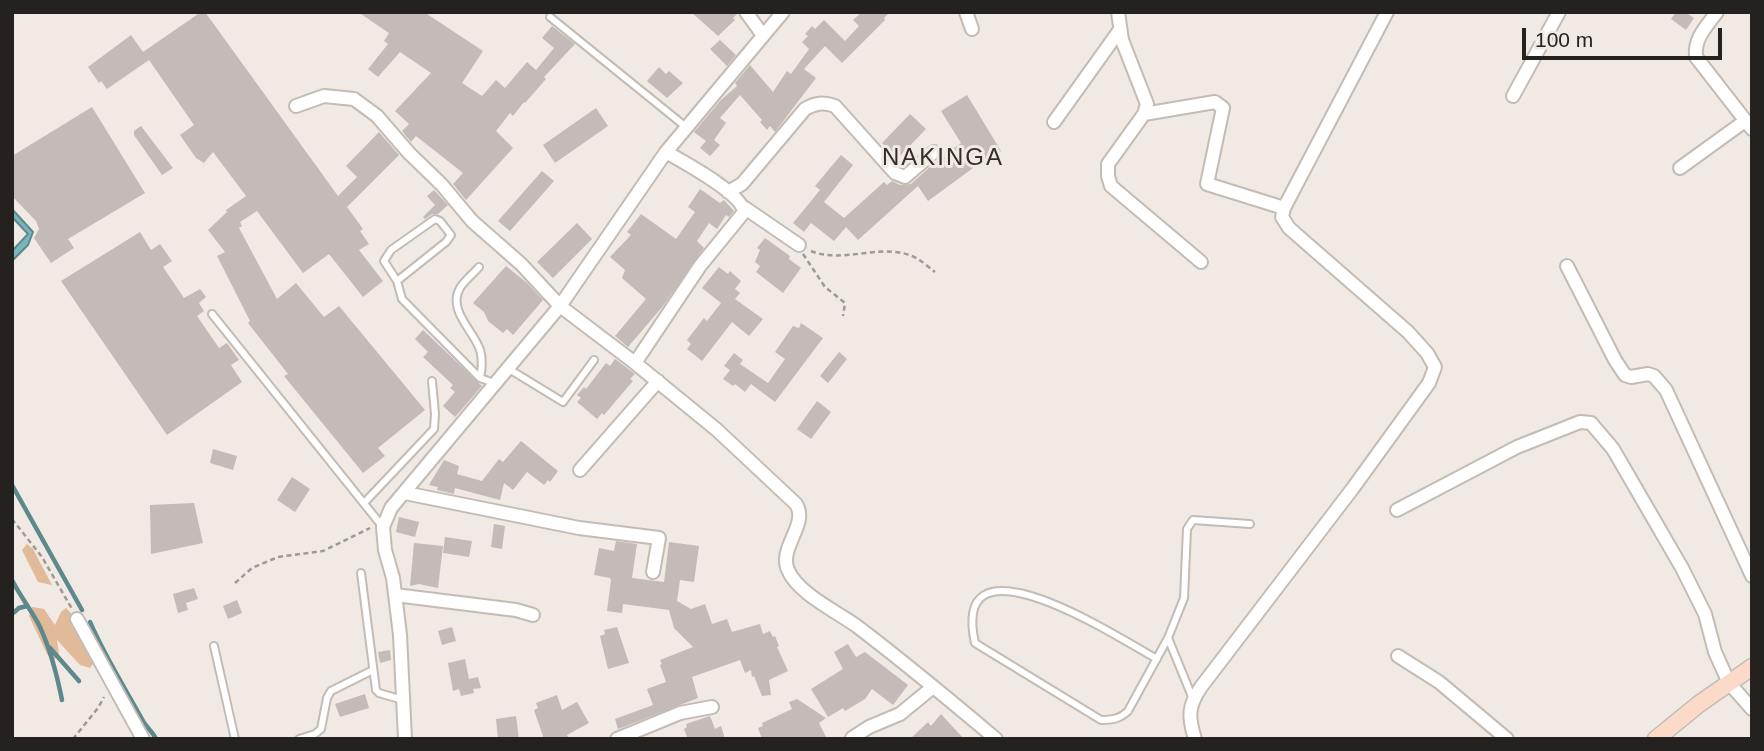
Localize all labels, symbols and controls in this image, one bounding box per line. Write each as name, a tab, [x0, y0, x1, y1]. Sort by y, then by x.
scale bar	[1526, 14, 1726, 58]
text: 100 m	[1535, 28, 1593, 51]
district label: NAKINGA	[883, 144, 1003, 172]

